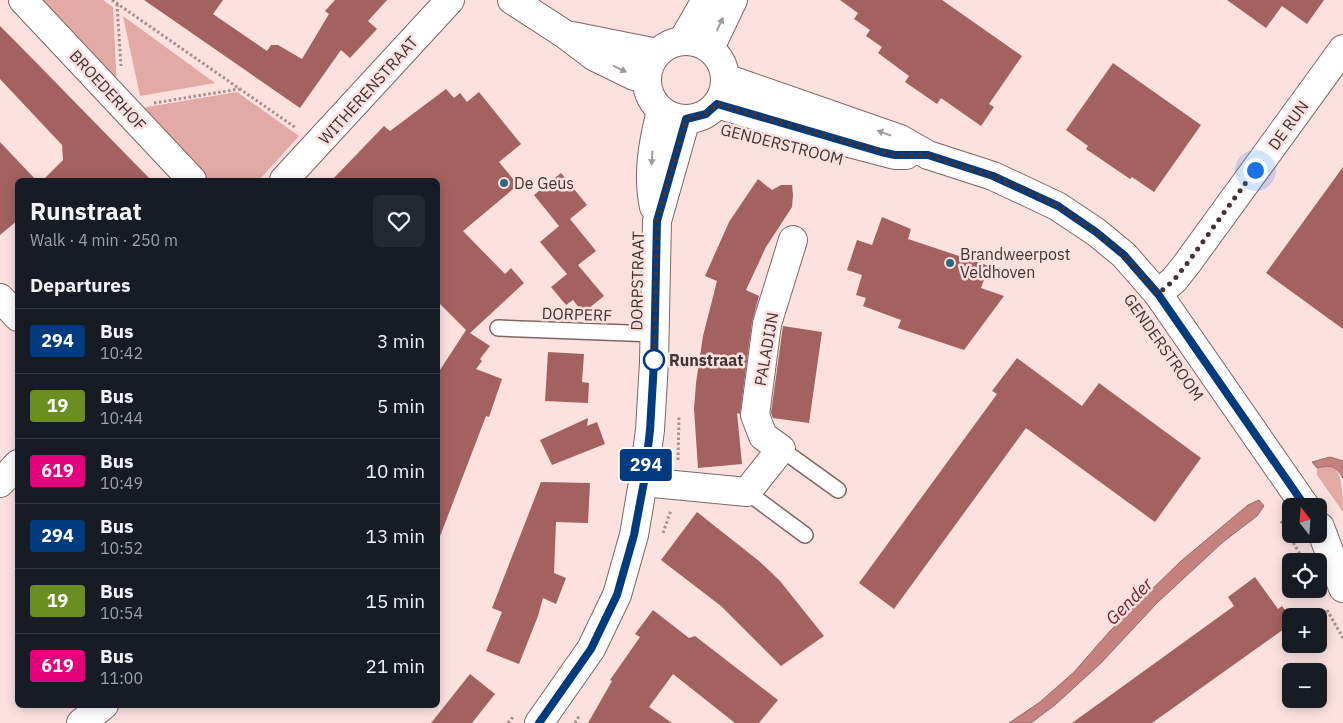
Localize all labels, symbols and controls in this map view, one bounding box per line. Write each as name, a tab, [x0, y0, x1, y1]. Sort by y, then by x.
one-way arrow	[716, 17, 724, 31]
street label: WITHERENSTRAAT	[314, 32, 422, 148]
street label: BROEDERHOF	[66, 45, 150, 135]
one-way arrow	[612, 65, 627, 74]
street label: DE RUN	[1263, 96, 1313, 154]
street label: GENDERSTROOM	[718, 119, 846, 169]
one-way arrow	[876, 129, 891, 137]
one-way arrow	[647, 150, 655, 166]
your location	[1243, 158, 1268, 183]
place label: De Geus	[514, 173, 574, 193]
marker: De Geus	[498, 177, 510, 189]
text: Runstraat	[30, 195, 142, 227]
button: heart	[373, 195, 425, 247]
text: Walk · 4 min · 250 m	[30, 230, 178, 250]
street label: DORPSTRAAT	[626, 231, 648, 331]
place label: Brandweerpost Veldhoven	[960, 244, 1070, 282]
marker: Brandweerpost Veldhoven	[944, 257, 956, 269]
text: Departures	[30, 273, 130, 297]
street label: GENDERSTROOM	[1120, 290, 1208, 404]
street label: DORPERF	[541, 303, 613, 325]
street label: PALADIJN	[750, 311, 782, 387]
text: Bus	[100, 319, 134, 343]
text: 294	[41, 329, 74, 352]
text: 3 min	[377, 329, 425, 353]
text: 10:42	[100, 343, 143, 363]
marker: Runstraat	[643, 349, 665, 371]
place label: Runstraat	[669, 350, 743, 370]
text: Bus	[100, 384, 134, 408]
text: 19	[47, 394, 68, 417]
text: 5 min	[377, 394, 425, 418]
text: 10:44	[100, 408, 143, 428]
text: Bus	[100, 449, 134, 473]
line badge: 294	[617, 449, 675, 481]
text: 294	[630, 453, 662, 476]
text: 619	[41, 459, 74, 482]
text: 10 min	[366, 459, 425, 483]
text: 10:49	[100, 473, 143, 493]
north arrow	[1282, 498, 1328, 542]
map controls	[1282, 498, 1327, 708]
text: Bus	[100, 514, 134, 538]
text: 294	[41, 524, 74, 547]
text: 13 min	[366, 524, 425, 548]
text: 10:52	[100, 538, 143, 558]
button: locate	[1282, 553, 1327, 598]
water label: Gender	[1101, 572, 1158, 629]
text: Bus	[100, 579, 134, 603]
text: 19	[47, 589, 68, 612]
text: 15 min	[366, 589, 425, 613]
text: 10:54	[100, 603, 143, 623]
button: +	[1282, 608, 1327, 653]
text: Bus	[100, 644, 134, 668]
text: 619	[41, 654, 74, 677]
text: 21 min	[366, 654, 425, 678]
button: −	[1282, 663, 1327, 708]
text: 11:00	[100, 668, 143, 688]

